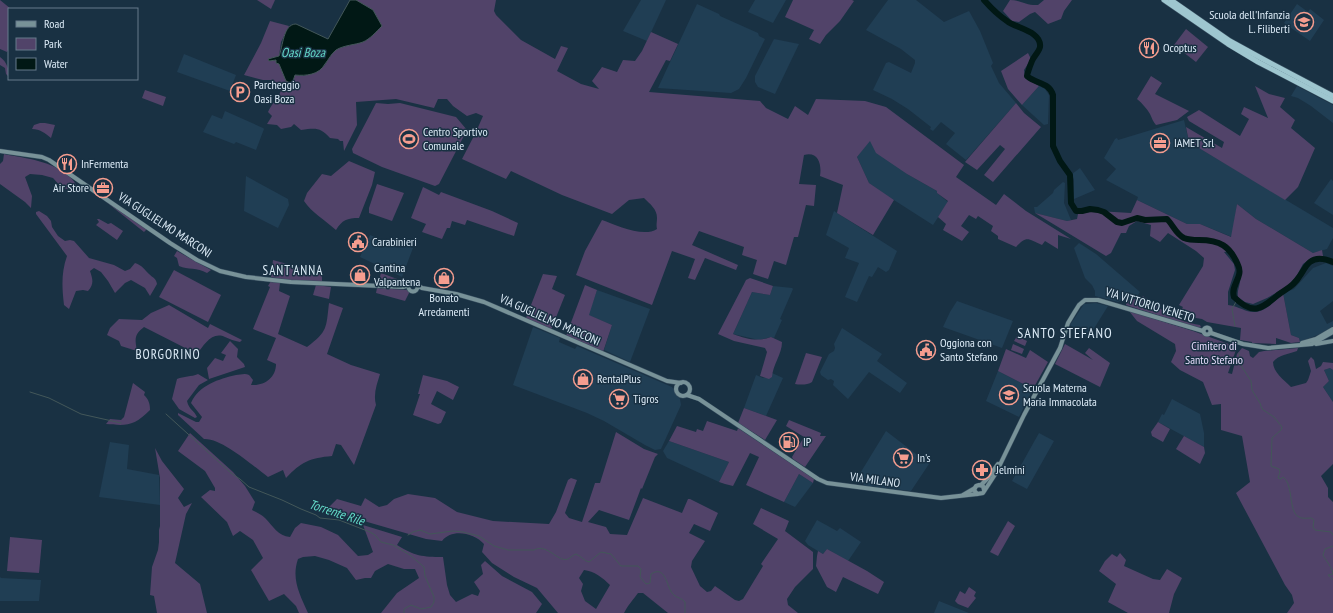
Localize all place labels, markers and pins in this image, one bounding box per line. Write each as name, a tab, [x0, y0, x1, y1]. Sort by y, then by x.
place label: Scuola dell'Infanzia L. Filiberti	[1209, 7, 1290, 36]
school or university icon: Scuola dell'Infanzia L. Filiberti	[1293, 11, 1315, 33]
restaurant icon: Ocoptus	[1138, 37, 1160, 59]
place label: Ocoptus	[1163, 40, 1197, 55]
place label: Parcheggio Oasi Boza	[254, 77, 300, 106]
parking icon: Parcheggio Oasi Boza	[229, 81, 251, 103]
place label: Centro Sportivo Comunale	[423, 124, 488, 153]
sports icon: Centro Sportivo Comunale	[398, 128, 420, 150]
office icon: IAMET Srl	[1149, 132, 1171, 154]
place label: IAMET Srl	[1174, 135, 1214, 150]
restaurant icon: InFermenta	[56, 153, 78, 175]
place label: InFermenta	[81, 156, 129, 171]
office icon: Air Store	[92, 177, 114, 199]
place label: Air Store	[53, 180, 89, 195]
public building icon: Carabinieri	[347, 231, 369, 253]
place label: Carabinieri	[372, 234, 417, 249]
place label: Cantina Valpantena	[373, 260, 420, 289]
shop icon: Cantina Valpantena	[349, 264, 371, 286]
shop icon: Bonato Arredamenti	[433, 267, 455, 289]
place label: Bonato Arredamenti	[418, 290, 470, 319]
place label: Oggiona con Santo Stefano	[940, 335, 998, 364]
public building icon: Oggiona con Santo Stefano	[915, 339, 937, 361]
shop icon: RentalPlus	[572, 368, 594, 390]
place label: RentalPlus	[597, 371, 641, 386]
place label: Scuola Materna Maria Immacolata	[1023, 380, 1097, 409]
school or university icon: Scuola Materna Maria Immacolata	[998, 384, 1020, 406]
supermarket icon: Tigros	[608, 388, 630, 410]
place label: Tigros	[633, 391, 659, 406]
fuel station icon: IP	[778, 431, 800, 453]
place label: IP	[803, 434, 812, 449]
supermarket icon: In's	[892, 447, 914, 469]
place label: In's	[917, 450, 931, 465]
pharmacy icon: Jelmini	[971, 459, 993, 481]
place label: Jelmini	[995, 462, 1025, 477]

